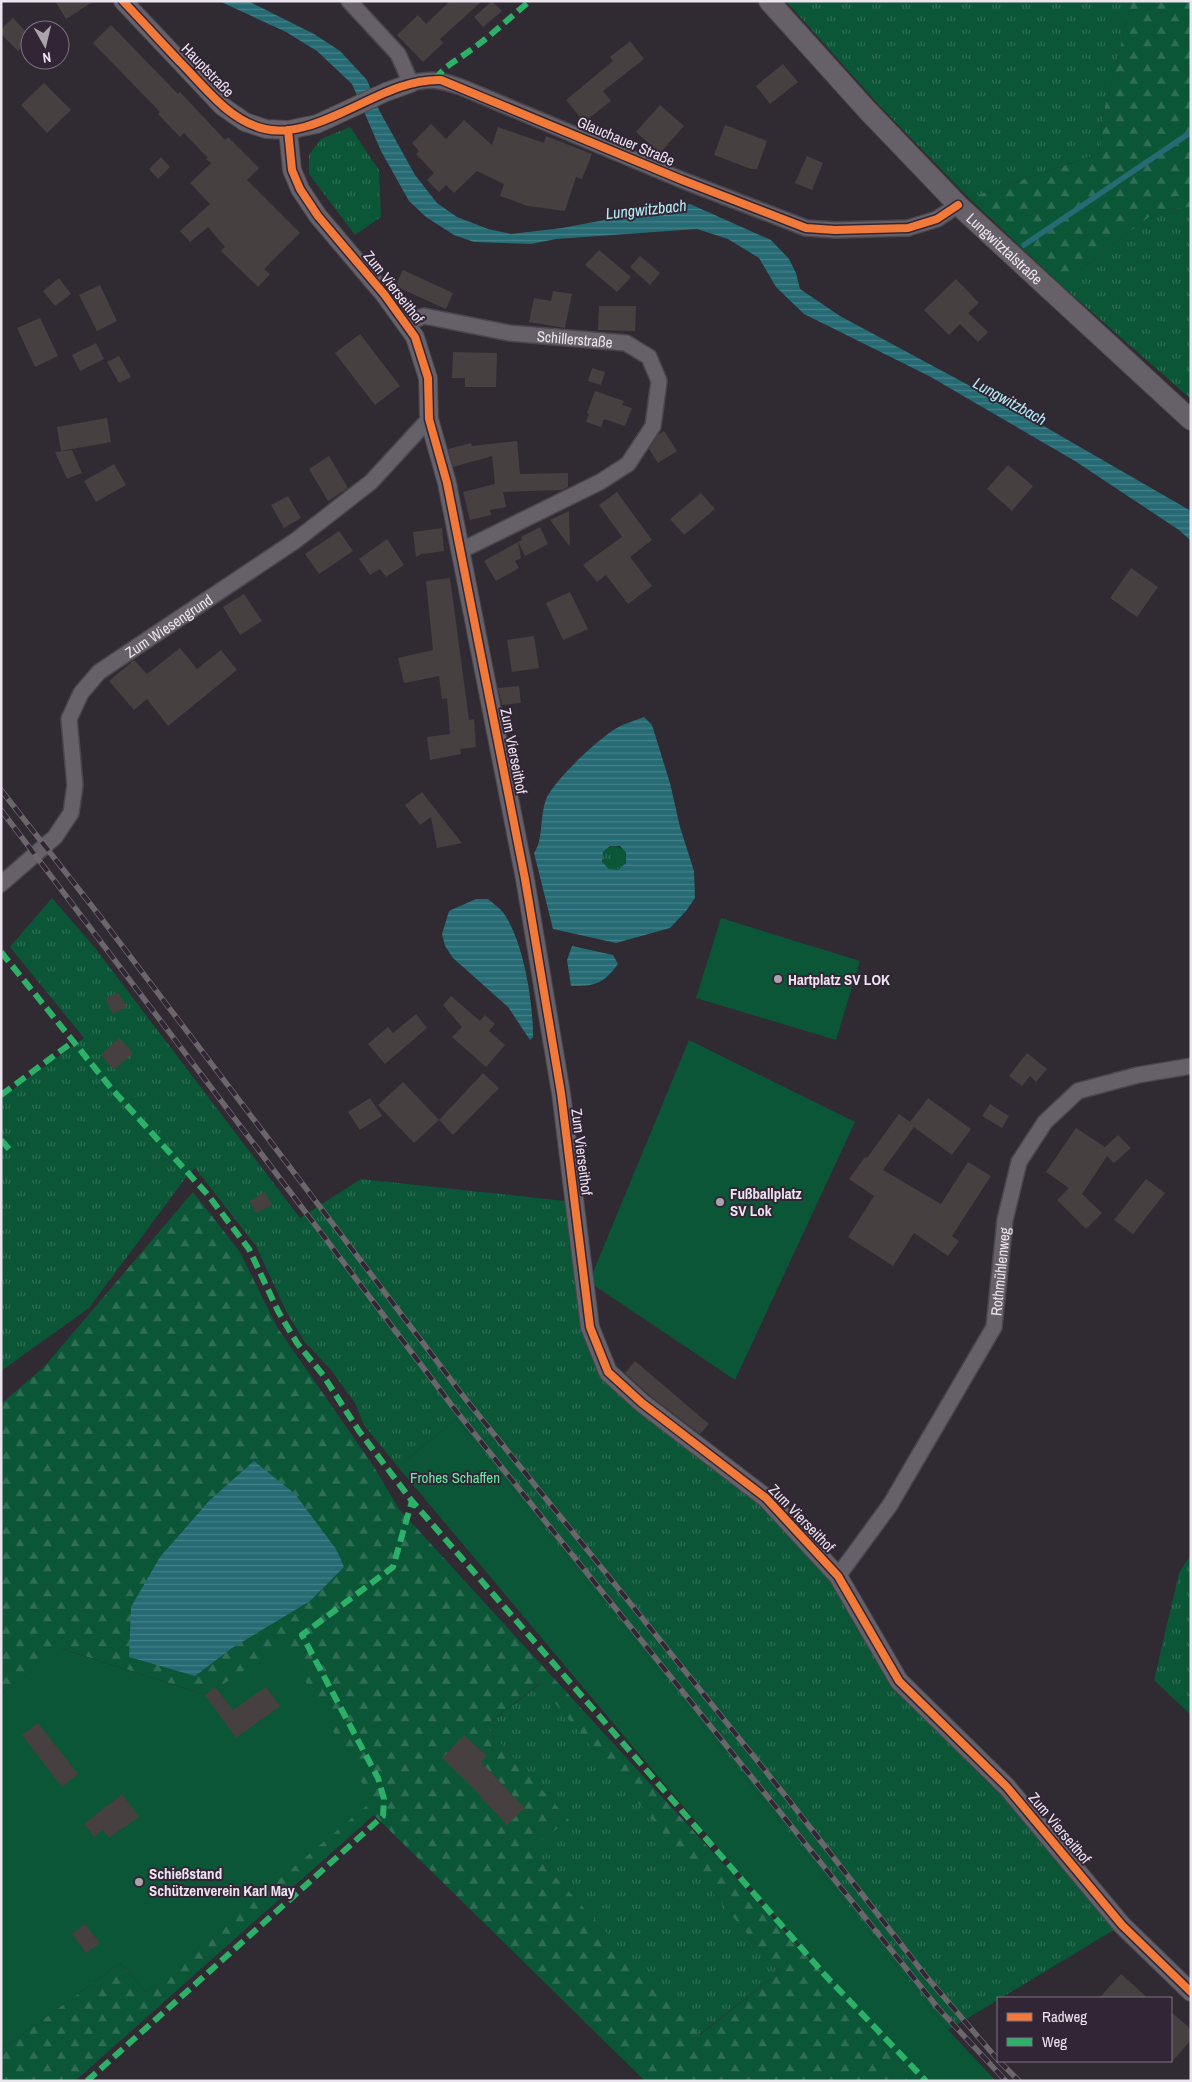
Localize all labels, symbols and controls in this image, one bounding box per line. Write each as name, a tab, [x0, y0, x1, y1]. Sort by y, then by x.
north arrow	[20, 20, 70, 70]
street label: Hauptstraße	[177, 38, 239, 102]
text: N	[41, 48, 52, 67]
street label: Glauchauer Straße	[574, 111, 678, 171]
water label: Lungwitzbach	[605, 194, 687, 224]
street label: Lungwitztalstraße	[962, 208, 1048, 289]
street label: Zum Vierseithof	[359, 246, 430, 328]
street label: Schillerstraße	[536, 325, 614, 352]
water label: Lungwitzbach	[969, 372, 1051, 430]
street label: Zum Wiesengrund	[121, 589, 217, 662]
street label: Zum Vierseithof	[495, 706, 533, 796]
place label: Hartplatz SV LOK	[788, 969, 890, 990]
marker: Hartplatz SV LOK	[772, 973, 784, 985]
street label: Zum Vierseithof	[566, 1107, 598, 1197]
place label: Fußballplatz SV Lok	[730, 1183, 802, 1221]
marker: Fußballplatz SV Lok	[714, 1196, 726, 1208]
street label: Rothmühlenweg	[985, 1226, 1015, 1317]
park label: Frohes Schaffen	[410, 1467, 500, 1488]
street label: Zum Vierseithof	[764, 1479, 840, 1557]
street label: Zum Vierseithof	[1024, 1788, 1096, 1869]
place label: Schießstand Schützenverein Karl May	[149, 1863, 295, 1901]
marker: Schießstand Schützenverein Karl May	[133, 1876, 145, 1888]
legend	[997, 1997, 1172, 2062]
text: Radweg	[1042, 2006, 1087, 2027]
text: Weg	[1042, 2031, 1067, 2052]

